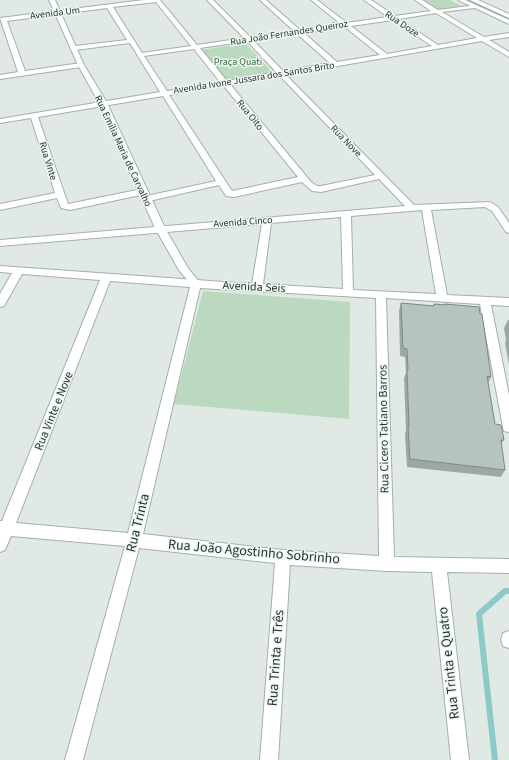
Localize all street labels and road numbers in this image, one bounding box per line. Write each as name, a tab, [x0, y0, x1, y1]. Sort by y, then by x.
street label: Avenida Um	[29, 3, 81, 23]
street label: Rua Doze	[382, 7, 422, 41]
street label: Rua João Fernandes Queiroz	[229, 17, 349, 49]
street label: Avenida Ivone Jussara dos Santos Brito	[173, 58, 335, 98]
street label: Rua Emília Maria de Carvalho	[91, 93, 155, 209]
street label: Rua Oito	[233, 97, 267, 133]
street label: Rua Nove	[327, 122, 365, 160]
street label: Rua Vinte	[36, 140, 60, 182]
street label: Avenida Cinco	[213, 213, 273, 231]
street label: Avenida Seis	[222, 277, 286, 297]
street label: Rua Cicero Tatiano Barros	[374, 365, 394, 493]
street label: Rua Vinte e Nove	[30, 369, 78, 453]
street label: Rua Trinta	[121, 492, 155, 554]
street label: Rua João Agostinho Sobrinho	[167, 535, 341, 569]
street label: Rua Trinta e Quatro	[433, 606, 465, 720]
street label: Rua Trinta e Três	[263, 609, 289, 707]

